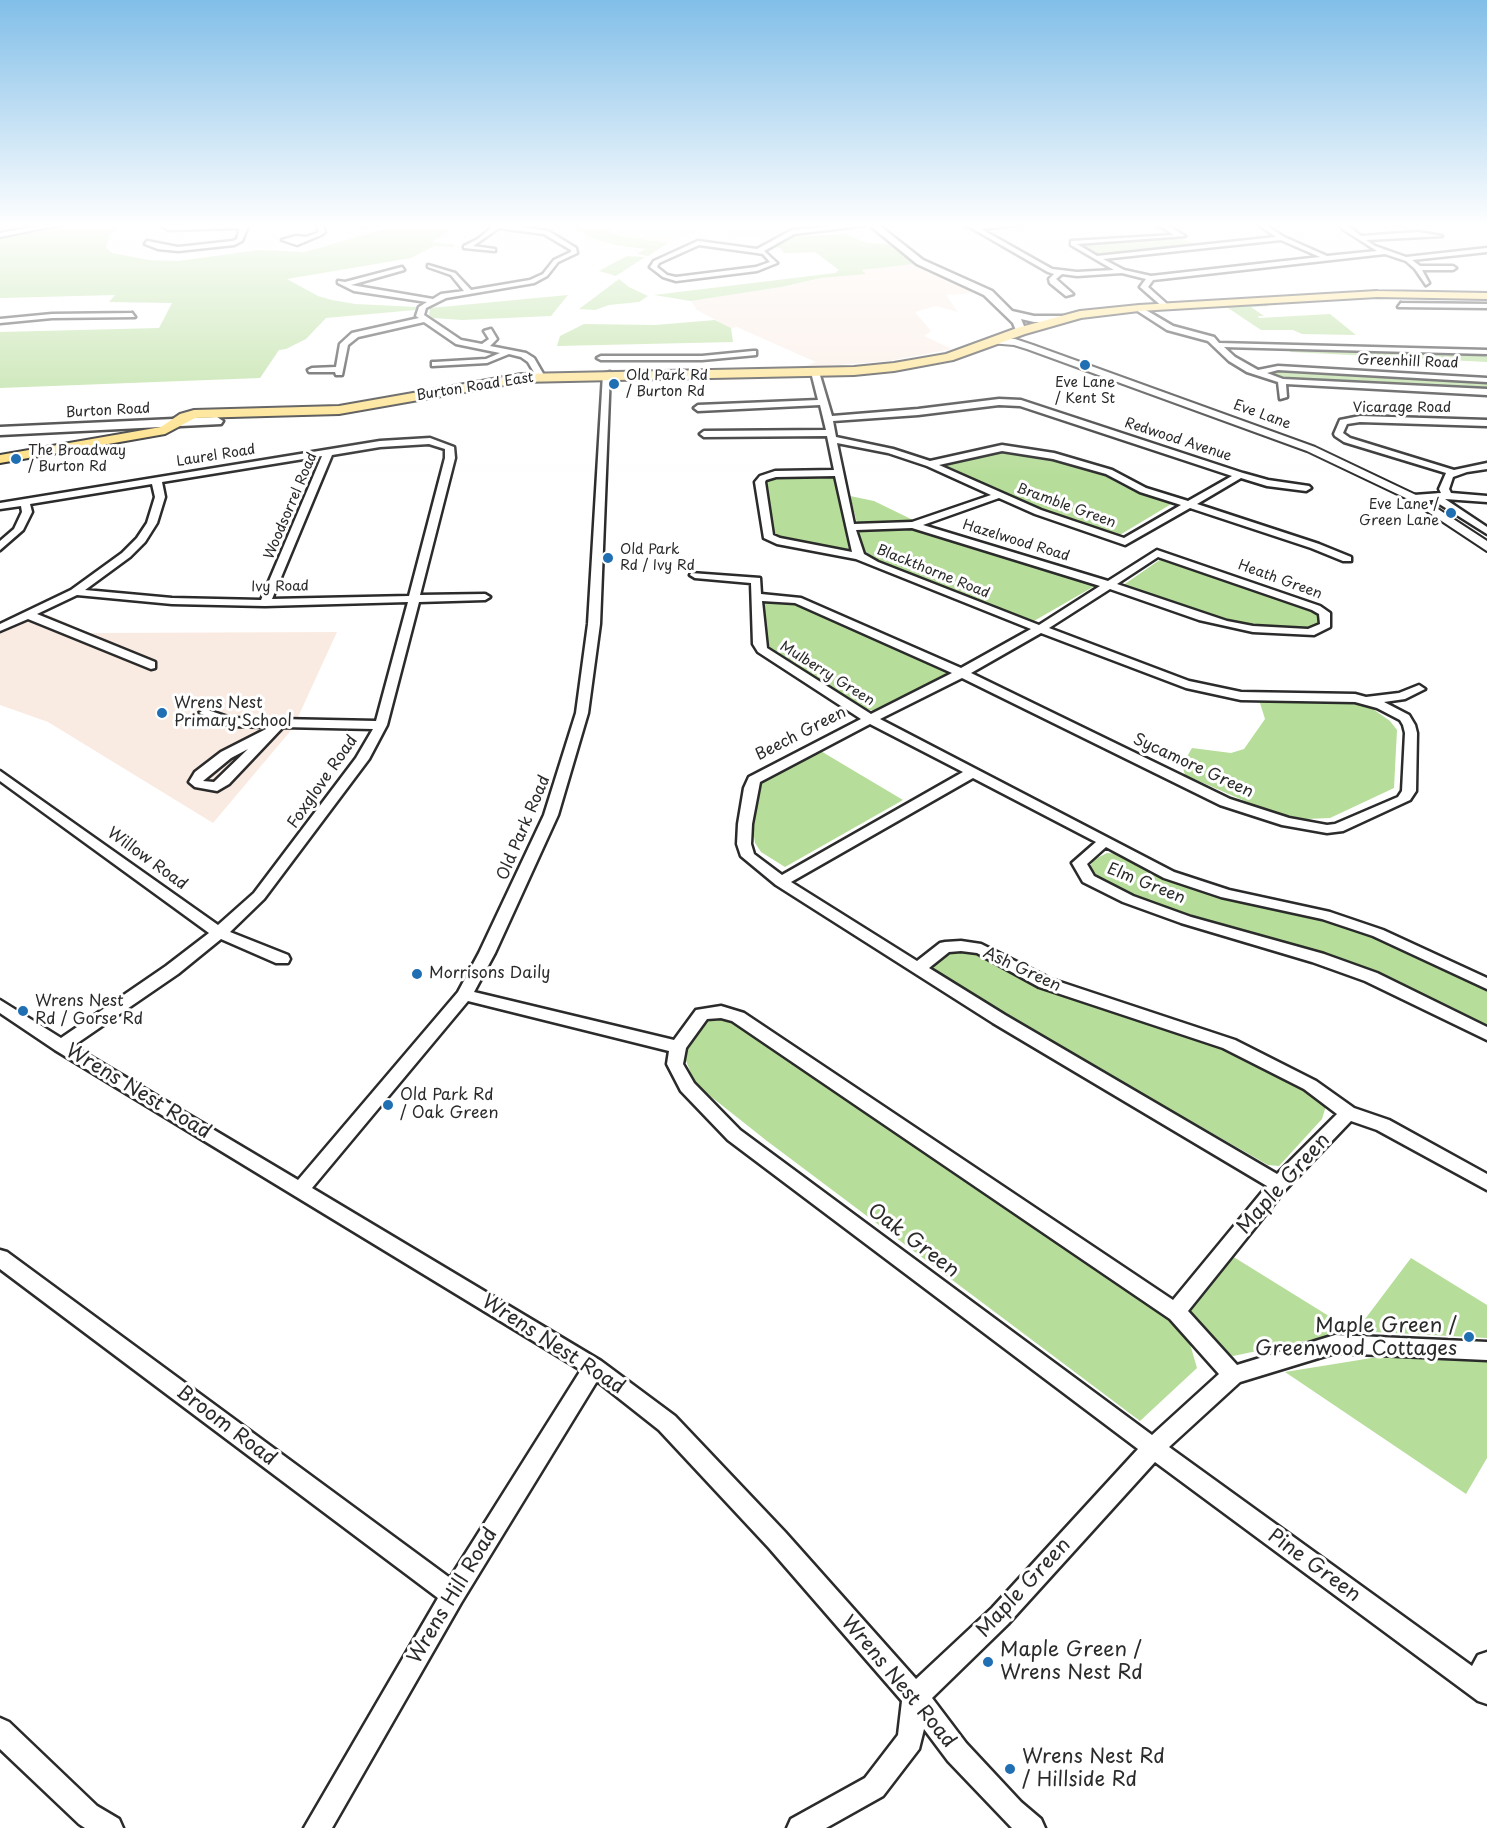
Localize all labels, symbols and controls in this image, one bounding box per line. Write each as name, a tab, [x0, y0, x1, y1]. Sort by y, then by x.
street label: Greenhill Road	[1357, 352, 1459, 372]
marker: Eve Lane / Kent St	[1078, 358, 1092, 372]
place label: Old Park Rd / Burton Rd	[626, 368, 708, 400]
street label: Burton Road East	[415, 369, 535, 405]
place label: Eve Lane / Kent St	[1055, 375, 1115, 408]
marker: Old Park Rd / Burton Rd	[607, 377, 621, 391]
street label: Eve Lane	[1231, 397, 1293, 433]
street label: Burton Road	[65, 400, 151, 422]
street label: Vicarage Road	[1353, 400, 1451, 416]
street label: Redwood Avenue	[1122, 415, 1234, 465]
street label: Laurel Road	[175, 441, 257, 471]
place label: The Broadway / Burton Rd	[28, 443, 126, 476]
street label: Woodsorrel Road	[261, 450, 321, 562]
marker: The Broadway / Burton Rd	[9, 452, 23, 466]
street label: Bramble Green	[1014, 480, 1118, 532]
place label: Eve Lane / Green Lane	[1359, 497, 1439, 530]
marker: Eve Lane / Green Lane	[1444, 506, 1458, 520]
street label: Hazelwood Road	[961, 517, 1071, 565]
place label: Old Park Rd / Ivy Rd	[620, 542, 695, 574]
street label: Blackthorne Road	[874, 542, 992, 602]
marker: Old Park Rd / Ivy Rd	[601, 551, 615, 565]
street label: Heath Green	[1236, 557, 1324, 603]
street label: Ivy Road	[251, 578, 309, 596]
street label: Mulberry Green	[777, 638, 877, 710]
place label: Wrens Nest Primary School	[174, 694, 292, 732]
street label: Beech Green	[752, 703, 850, 765]
marker: Wrens Nest Primary School	[155, 706, 169, 720]
street label: Sycamore Green	[1130, 730, 1256, 802]
street label: Foxglove Road	[284, 732, 362, 832]
street label: Old Park Road	[493, 773, 555, 883]
street label: Willow Road	[103, 823, 191, 895]
street label: Elm Green	[1104, 860, 1188, 908]
street label: Ash Green	[980, 944, 1064, 996]
place label: Morrisons Daily	[429, 964, 550, 984]
marker: Morrisons Daily	[410, 967, 424, 981]
place label: Wrens Nest Rd / Gorse Rd	[35, 992, 143, 1030]
marker: Wrens Nest Rd / Gorse Rd	[16, 1004, 30, 1018]
street label: Wrens Nest Road	[61, 1039, 215, 1145]
place label: Old Park Rd / Oak Green	[400, 1086, 498, 1124]
marker: Old Park Rd / Oak Green	[381, 1098, 395, 1112]
street label: Maple Green	[1233, 1129, 1335, 1239]
street label: Oak Green	[863, 1199, 963, 1283]
street label: Wrens Nest Road	[477, 1290, 629, 1400]
place label: Maple Green / Greenwood Cottages	[1255, 1314, 1457, 1361]
marker: Maple Green / Greenwood Cottages	[1462, 1330, 1476, 1344]
street label: Broom Road	[171, 1381, 281, 1471]
street label: Wrens Hill Road	[403, 1524, 503, 1668]
street label: Pine Green	[1263, 1524, 1365, 1608]
street label: Maple Green	[972, 1533, 1076, 1643]
street label: Wrens Nest Road	[836, 1611, 960, 1753]
place label: Maple Green / Wrens Nest Rd	[1000, 1638, 1143, 1685]
marker: Maple Green / Wrens Nest Rd	[981, 1655, 995, 1669]
place label: Wrens Nest Rd / Hillside Rd	[1022, 1745, 1165, 1792]
marker: Wrens Nest Rd / Hillside Rd	[1003, 1762, 1017, 1776]

